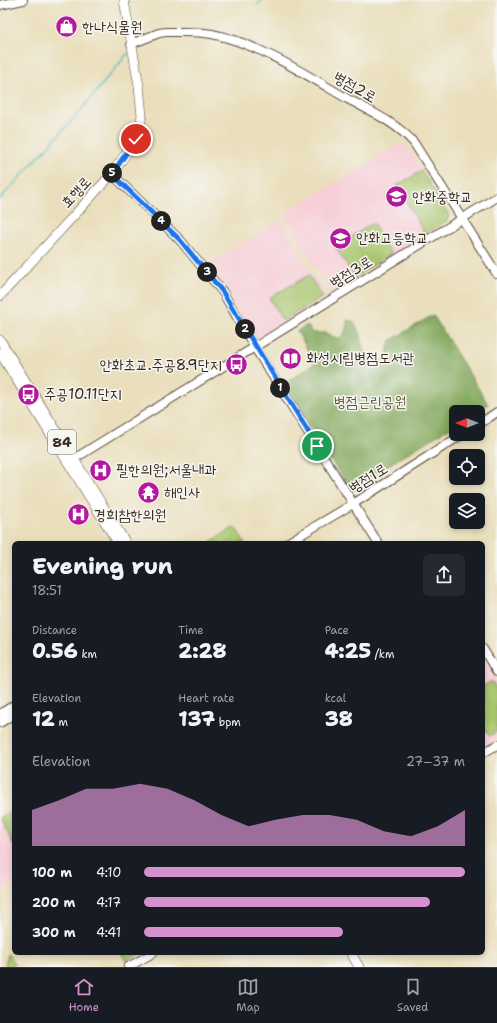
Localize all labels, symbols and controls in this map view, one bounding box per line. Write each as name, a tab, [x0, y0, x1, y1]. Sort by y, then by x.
shop icon: 한나식물원	[53, 14, 79, 40]
place label: 한나식물원	[82, 17, 142, 37]
street label: 병점2로	[330, 67, 380, 107]
pin	[119, 122, 153, 156]
icon: check	[125, 128, 147, 150]
pin: 5	[102, 163, 122, 183]
text: 5	[109, 165, 115, 180]
street label: 효행로	[56, 172, 96, 212]
school or university icon: 안화중학교	[384, 184, 410, 210]
place label: 안화중학교	[412, 187, 472, 207]
pin: 4	[151, 211, 171, 231]
text: 4	[157, 213, 165, 228]
school or university icon: 안화고등학교	[327, 225, 353, 251]
place label: 안화고등학교	[356, 228, 428, 248]
street label: 병점3로	[326, 251, 376, 293]
pin: 3	[197, 262, 217, 282]
text: 3	[203, 264, 211, 279]
pin: 2	[235, 319, 255, 339]
text: 2	[241, 321, 249, 336]
library icon: 화성시립병점도서관	[277, 345, 303, 371]
place label: 화성시립병점도서관	[306, 348, 415, 368]
bus stop icon: 안화초교.주공8.9단지	[224, 352, 250, 378]
place label: 안화초교.주공8.9단지	[99, 355, 222, 375]
pin: 1	[270, 378, 290, 398]
text: 1	[277, 380, 283, 395]
bus stop icon: 주공10.11단지	[15, 381, 41, 407]
place label: 주공10.11단지	[44, 384, 122, 404]
park label: 병점근린공원	[334, 392, 406, 412]
north arrow	[449, 405, 485, 441]
map controls	[449, 405, 485, 529]
pin	[300, 429, 334, 463]
road number: 84	[48, 430, 76, 454]
icon: arrive	[306, 435, 328, 457]
button: locate	[449, 449, 485, 485]
hospital icon: 필한의원;서울내과	[88, 457, 114, 483]
street label: 병점1로	[345, 458, 391, 498]
place label: 필한의원;서울내과	[116, 460, 217, 480]
temple icon: 해인사	[135, 479, 161, 505]
place label: 해인사	[164, 482, 200, 502]
button: layers	[449, 493, 485, 529]
hospital icon: 경희참한의원	[65, 502, 91, 528]
place label: 경희참한의원	[94, 505, 166, 525]
text: Evening run	[32, 552, 173, 581]
button: share	[423, 554, 465, 596]
text: 18:51	[32, 582, 62, 599]
text: Distance	[32, 623, 77, 638]
text: Time	[178, 623, 204, 638]
text: Pace	[325, 623, 349, 638]
text: 0.56	[32, 638, 78, 664]
text: 2:28	[178, 638, 227, 664]
text: 4:25	[325, 638, 371, 664]
text: km	[78, 647, 97, 662]
text: /km	[371, 647, 394, 662]
text: Elevation	[32, 691, 81, 706]
text: Heart rate	[178, 691, 234, 706]
text: kcal	[325, 691, 346, 706]
text: 12	[32, 706, 55, 732]
text: 137	[178, 706, 215, 732]
text: 38	[325, 706, 353, 732]
text: m	[55, 715, 68, 730]
text: bpm	[215, 715, 241, 730]
text: Elevation	[32, 753, 90, 770]
text: 27–37 m	[406, 753, 465, 770]
text: 100 m	[32, 864, 72, 881]
text: 4:10	[96, 864, 121, 881]
text: 200 m	[32, 894, 75, 911]
text: 4:17	[96, 894, 121, 911]
text: 300 m	[32, 924, 76, 941]
text: 4:41	[96, 924, 121, 941]
tab: Home	[69, 976, 99, 1015]
tab: Map	[236, 976, 260, 1015]
tab: Saved	[397, 976, 428, 1015]

